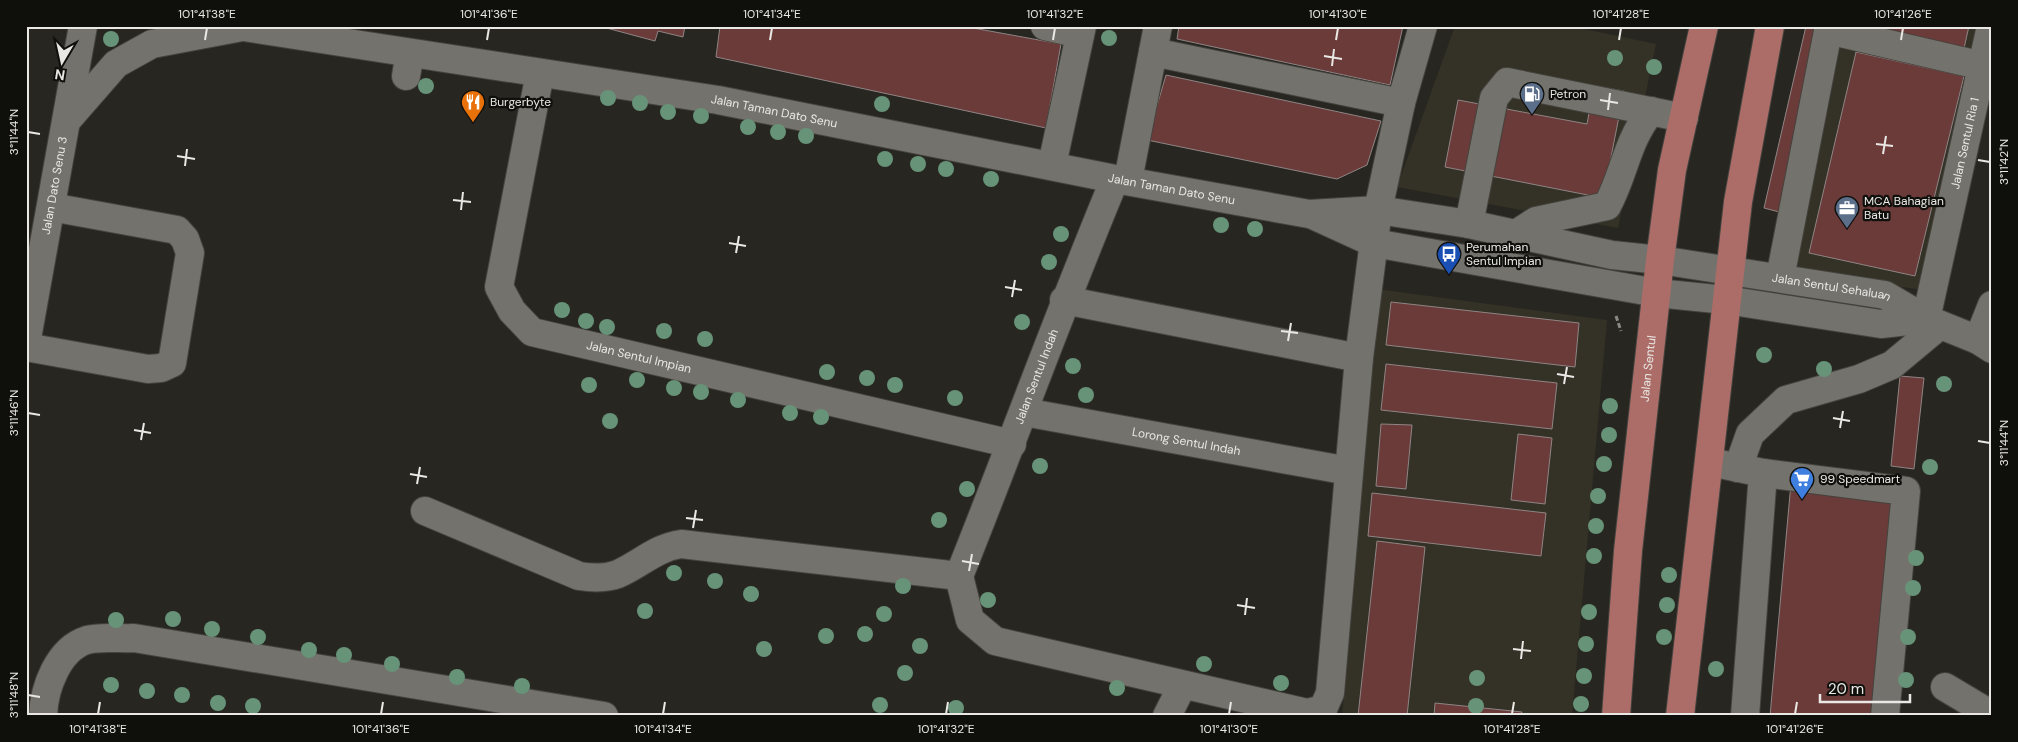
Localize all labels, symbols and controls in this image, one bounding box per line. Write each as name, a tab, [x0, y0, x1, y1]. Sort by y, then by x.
text: 101°41'38"E	[178, 6, 236, 22]
text: 101°41'36"E	[460, 6, 518, 22]
text: 101°41'34"E	[743, 6, 801, 22]
text: 101°41'32"E	[1026, 6, 1084, 22]
text: 101°41'30"E	[1309, 6, 1367, 22]
text: 101°41'28"E	[1592, 6, 1650, 22]
text: 101°41'26"E	[1874, 6, 1932, 22]
north arrow	[38, 38, 88, 88]
text: N	[54, 65, 66, 85]
fuel station icon: Petron	[1519, 81, 1545, 115]
place label: Petron	[1550, 86, 1586, 102]
restaurant icon: Burgerbyte	[460, 89, 486, 123]
street label: Jalan Taman Dato Senu	[710, 91, 839, 132]
place label: Burgerbyte	[490, 94, 551, 110]
street label: Jalan Sentul Ria 1	[1947, 96, 1983, 191]
text: 3°11'44"N	[6, 109, 22, 155]
street label: Jalan Dato Senu 3	[38, 135, 71, 236]
text: 3°11'42"N	[1996, 139, 2012, 185]
street label: Jalan Taman Dato Senu	[1107, 170, 1236, 209]
place label: MCA Bahagian Batu	[1864, 193, 1944, 223]
office icon: MCA Bahagian Batu	[1834, 195, 1860, 229]
place label: Perumahan Sentul Impian	[1466, 239, 1542, 269]
bus stop icon: Perumahan Sentul Impian	[1436, 241, 1462, 275]
street label: Jalan Sentul Sehaluan	[1771, 270, 1894, 305]
street label: Jalan Sentul Indah	[1011, 327, 1062, 426]
street label: Jalan Sentul	[1636, 334, 1660, 403]
street label: Jalan Sentul Impian	[585, 337, 693, 377]
text: 3°11'46"N	[6, 390, 22, 436]
text: 3°11'44"N	[1996, 420, 2012, 466]
street label: Lorong Sentul Indah	[1131, 424, 1242, 459]
supermarket icon: 99 Speedmart	[1789, 466, 1815, 500]
place label: 99 Speedmart	[1820, 471, 1901, 487]
text: 3°11'48"N	[6, 672, 22, 718]
scale bar	[1820, 672, 1910, 704]
text: 20 m	[1828, 679, 1864, 699]
text: 101°41'38"E	[69, 721, 127, 737]
text: 101°41'36"E	[352, 721, 410, 737]
text: 101°41'34"E	[634, 721, 692, 737]
text: 101°41'32"E	[917, 721, 975, 737]
text: 101°41'30"E	[1200, 721, 1258, 737]
text: 101°41'28"E	[1483, 721, 1541, 737]
text: 101°41'26"E	[1766, 721, 1824, 737]

